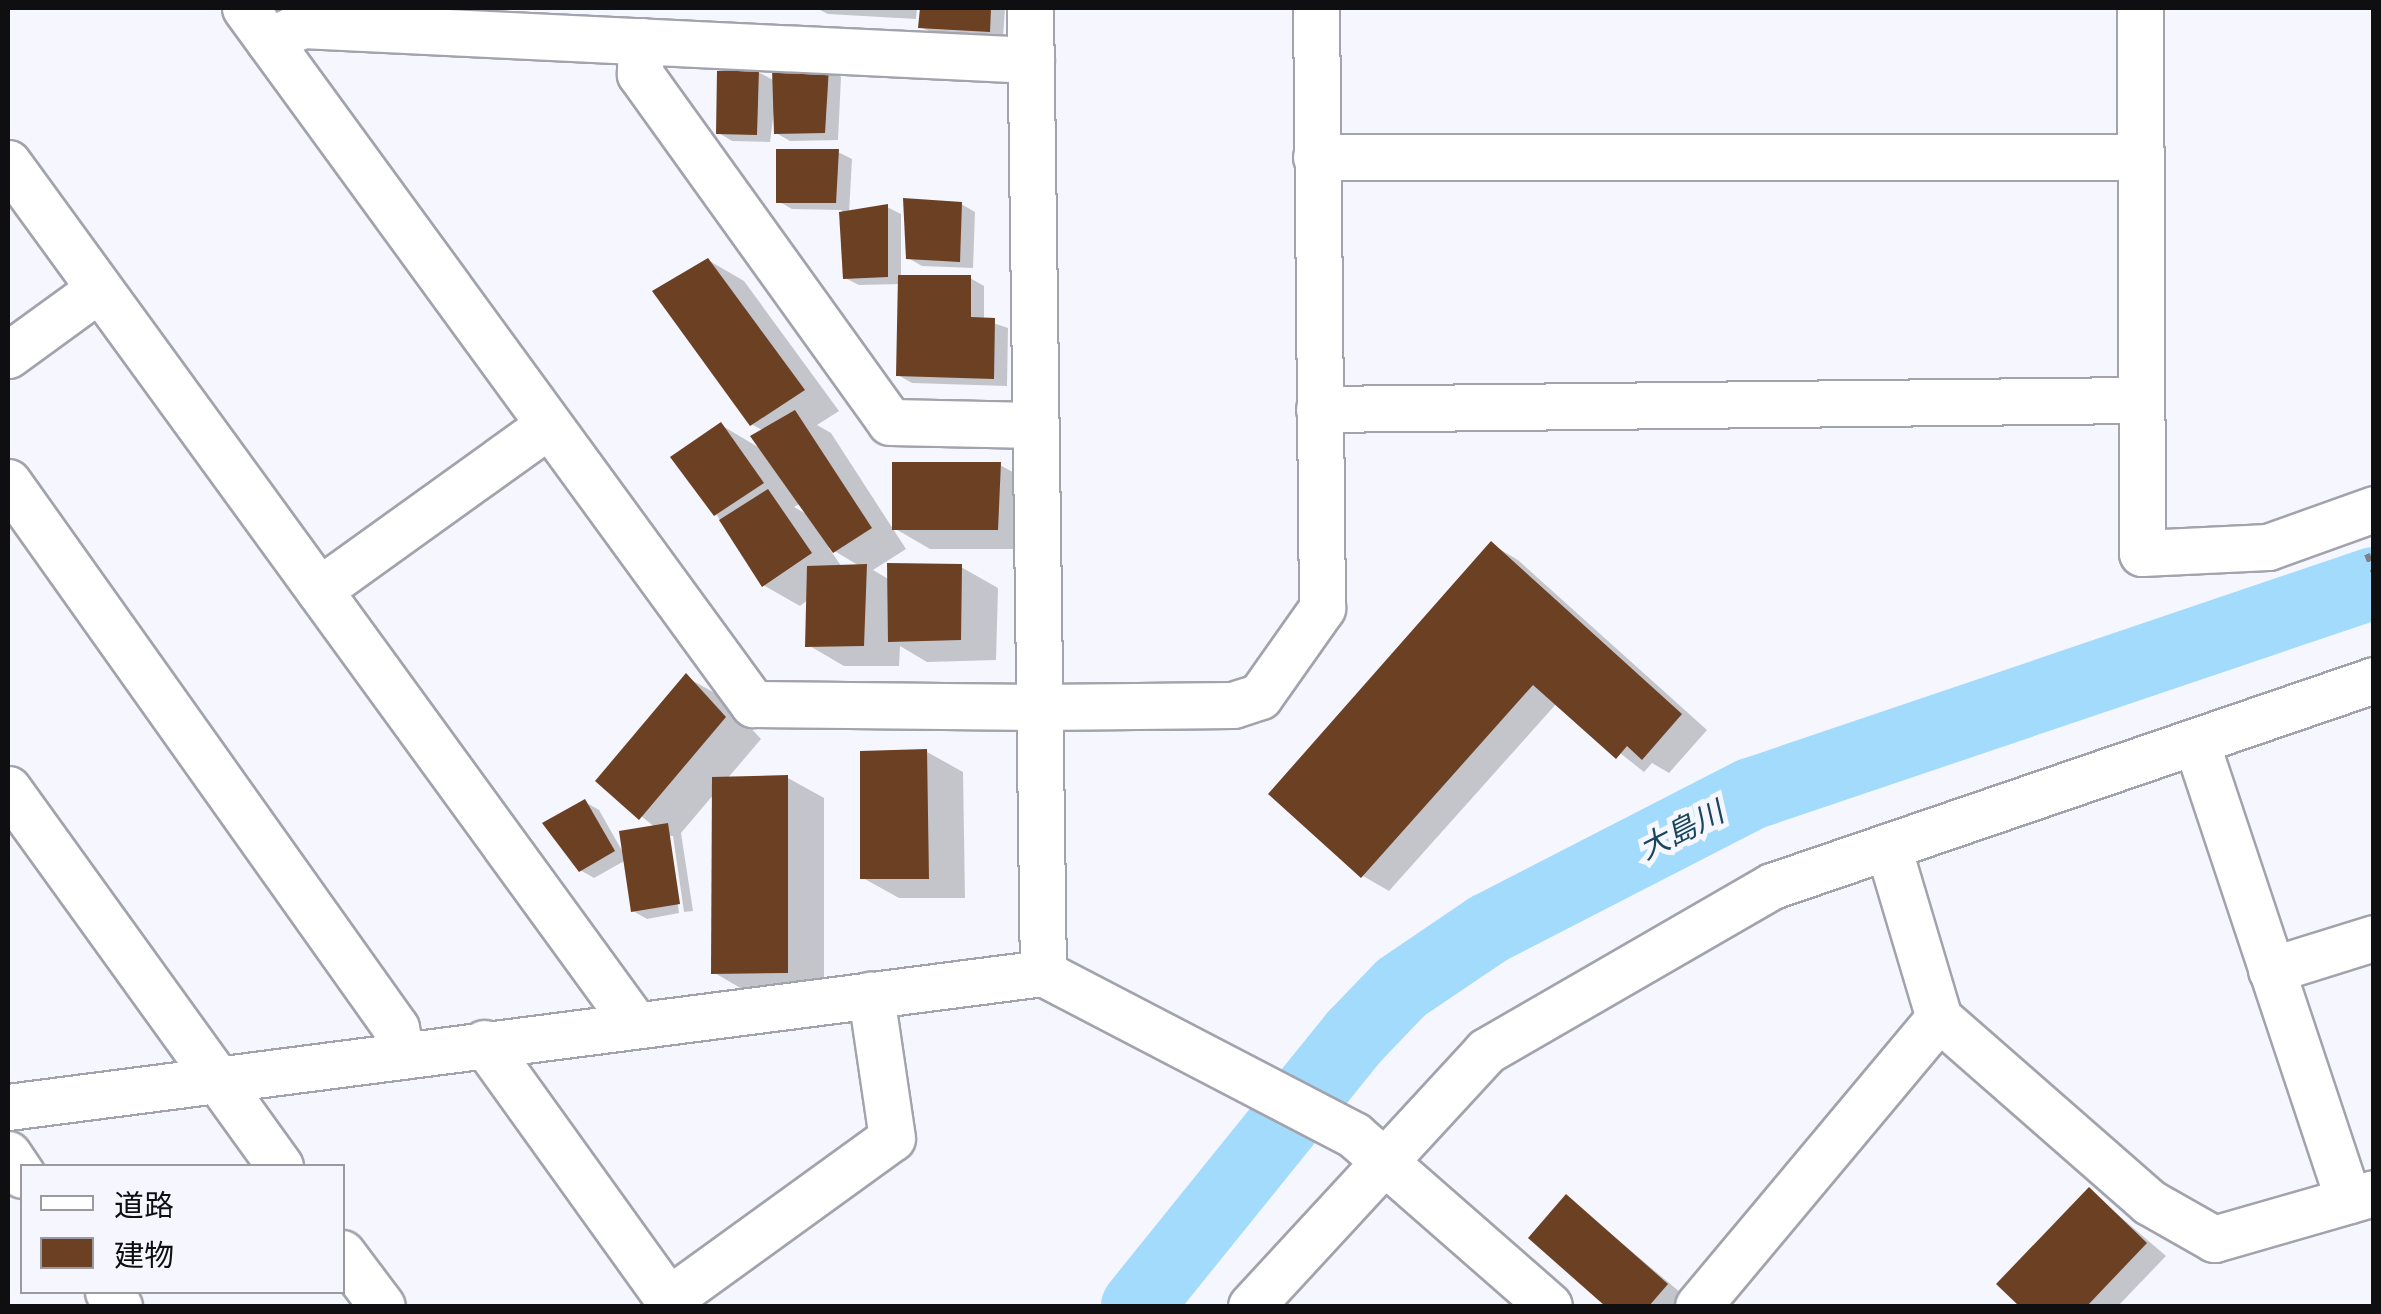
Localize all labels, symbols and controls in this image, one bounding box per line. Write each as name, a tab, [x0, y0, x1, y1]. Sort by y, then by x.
water label: 大島川	[1633, 794, 1729, 866]
legend	[20, 1164, 345, 1294]
text: 道路	[114, 1187, 174, 1223]
text: 建物	[114, 1237, 174, 1273]

